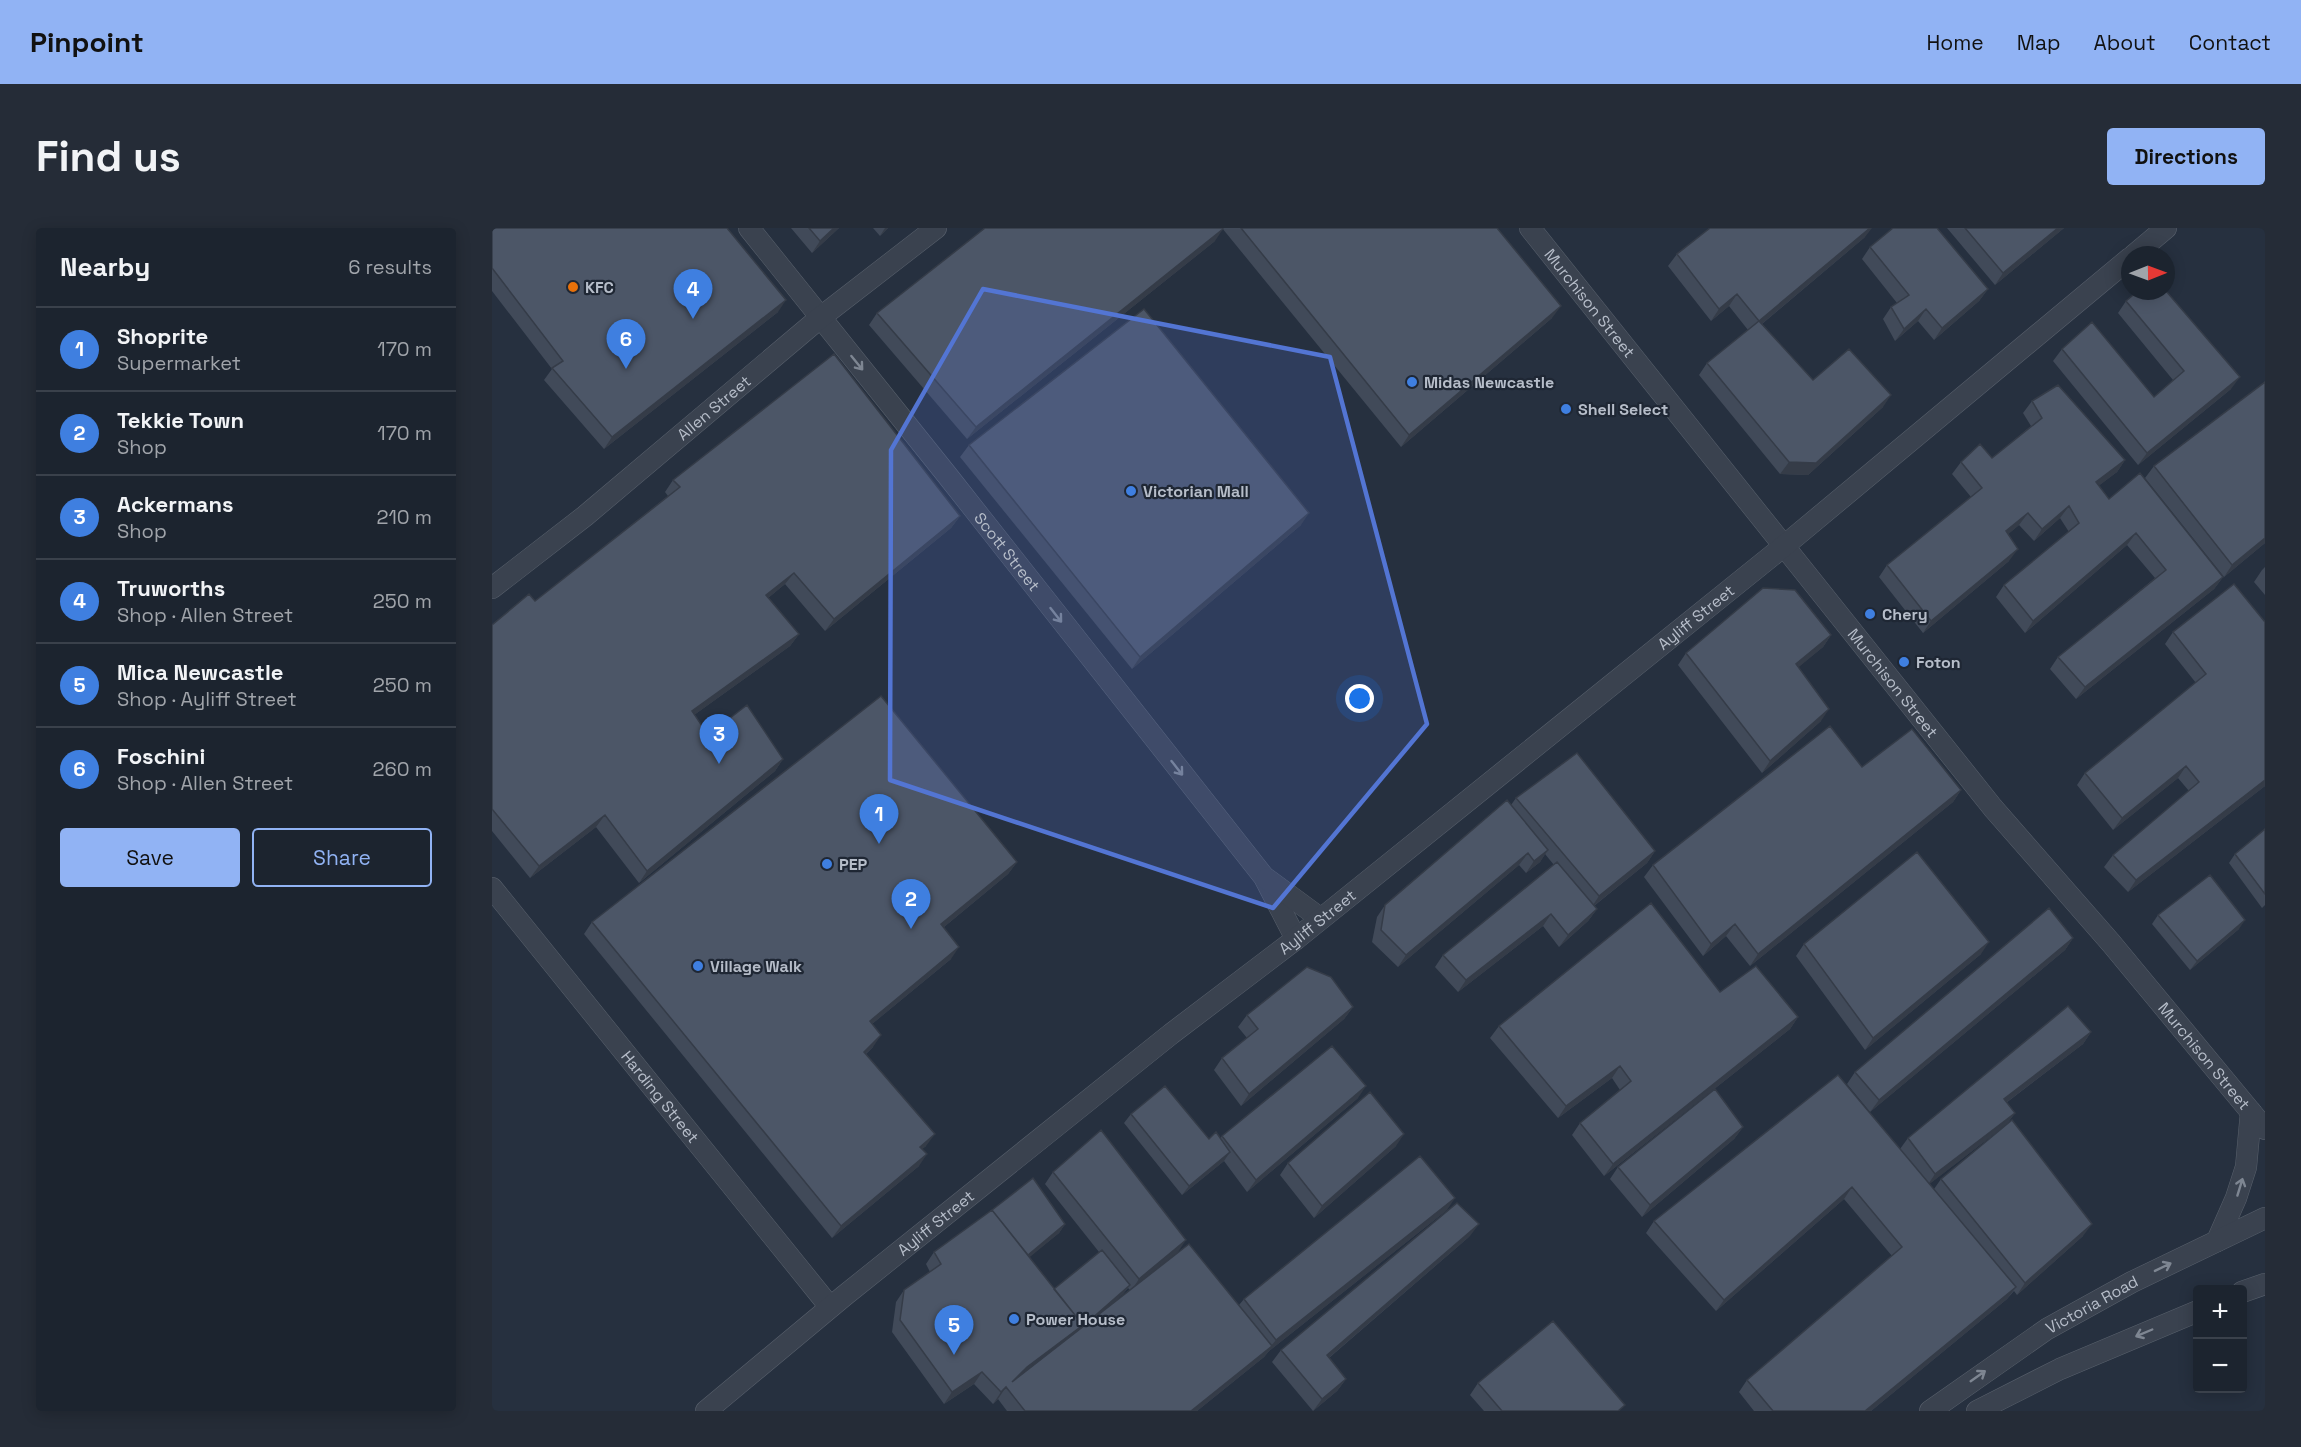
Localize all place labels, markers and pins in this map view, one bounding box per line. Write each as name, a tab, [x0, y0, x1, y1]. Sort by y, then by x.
pin: 4	[674, 270, 712, 319]
place label: KFC	[585, 277, 614, 298]
marker: KFC	[566, 280, 580, 294]
pin: 6	[606, 320, 646, 369]
place label: Midas Newcastle	[1424, 372, 1554, 393]
marker: Midas Newcastle	[1405, 375, 1419, 389]
place label: Shell Select	[1578, 399, 1668, 420]
marker: Shell Select	[1559, 402, 1573, 416]
place label: Victorian Mall	[1143, 481, 1249, 502]
marker: Victorian Mall	[1124, 484, 1138, 498]
place label: Chery	[1882, 604, 1928, 625]
marker: Chery	[1863, 607, 1877, 621]
place label: Foton	[1916, 652, 1961, 673]
marker: Foton	[1897, 655, 1911, 669]
pin: 3	[700, 714, 738, 764]
pin: 1	[860, 794, 898, 844]
place label: PEP	[839, 854, 868, 875]
marker: PEP	[820, 857, 834, 871]
pin: 2	[892, 880, 930, 929]
place label: Village Walk	[710, 956, 802, 977]
marker: Village Walk	[691, 959, 705, 973]
pin: 5	[934, 1306, 974, 1355]
place label: Power House	[1026, 1309, 1125, 1330]
marker: Power House	[1007, 1312, 1021, 1326]

